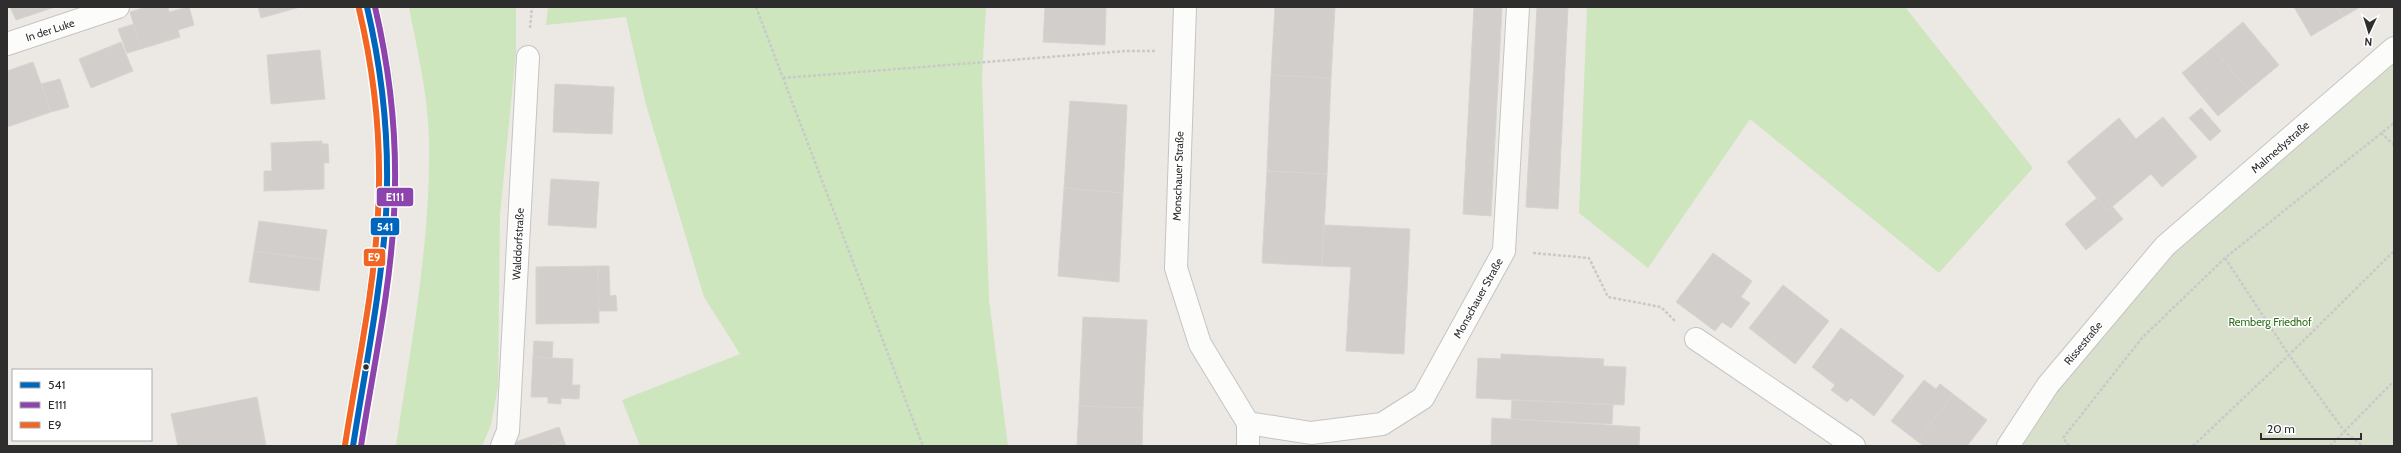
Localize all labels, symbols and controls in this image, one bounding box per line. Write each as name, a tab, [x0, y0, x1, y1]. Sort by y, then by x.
north arrow	[2349, 12, 2389, 52]
street label: In der Luke	[24, 15, 77, 44]
text: N	[2364, 35, 2373, 49]
street label: Malmedystraße	[2248, 118, 2312, 176]
street label: Monschauer Straße	[1169, 131, 1187, 221]
line badge: E111	[376, 187, 414, 207]
text: E111	[386, 190, 404, 204]
street label: Walddorfstraße	[509, 207, 527, 280]
line badge: 541	[370, 217, 400, 236]
text: 541	[377, 220, 393, 234]
line badge: E9	[363, 248, 386, 267]
text: E9	[368, 250, 380, 264]
street label: Monschauer Straße	[1450, 255, 1506, 341]
park label: Remberg Friedhof	[2228, 315, 2312, 329]
street label: Rissestraße	[2061, 318, 2105, 368]
unlabelled marker	[361, 362, 371, 372]
legend	[12, 369, 152, 441]
text: 541	[48, 377, 65, 392]
text: E111	[48, 397, 66, 412]
scale bar	[2261, 415, 2361, 441]
text: E9	[48, 417, 62, 432]
text: 20 m	[2267, 421, 2295, 436]

